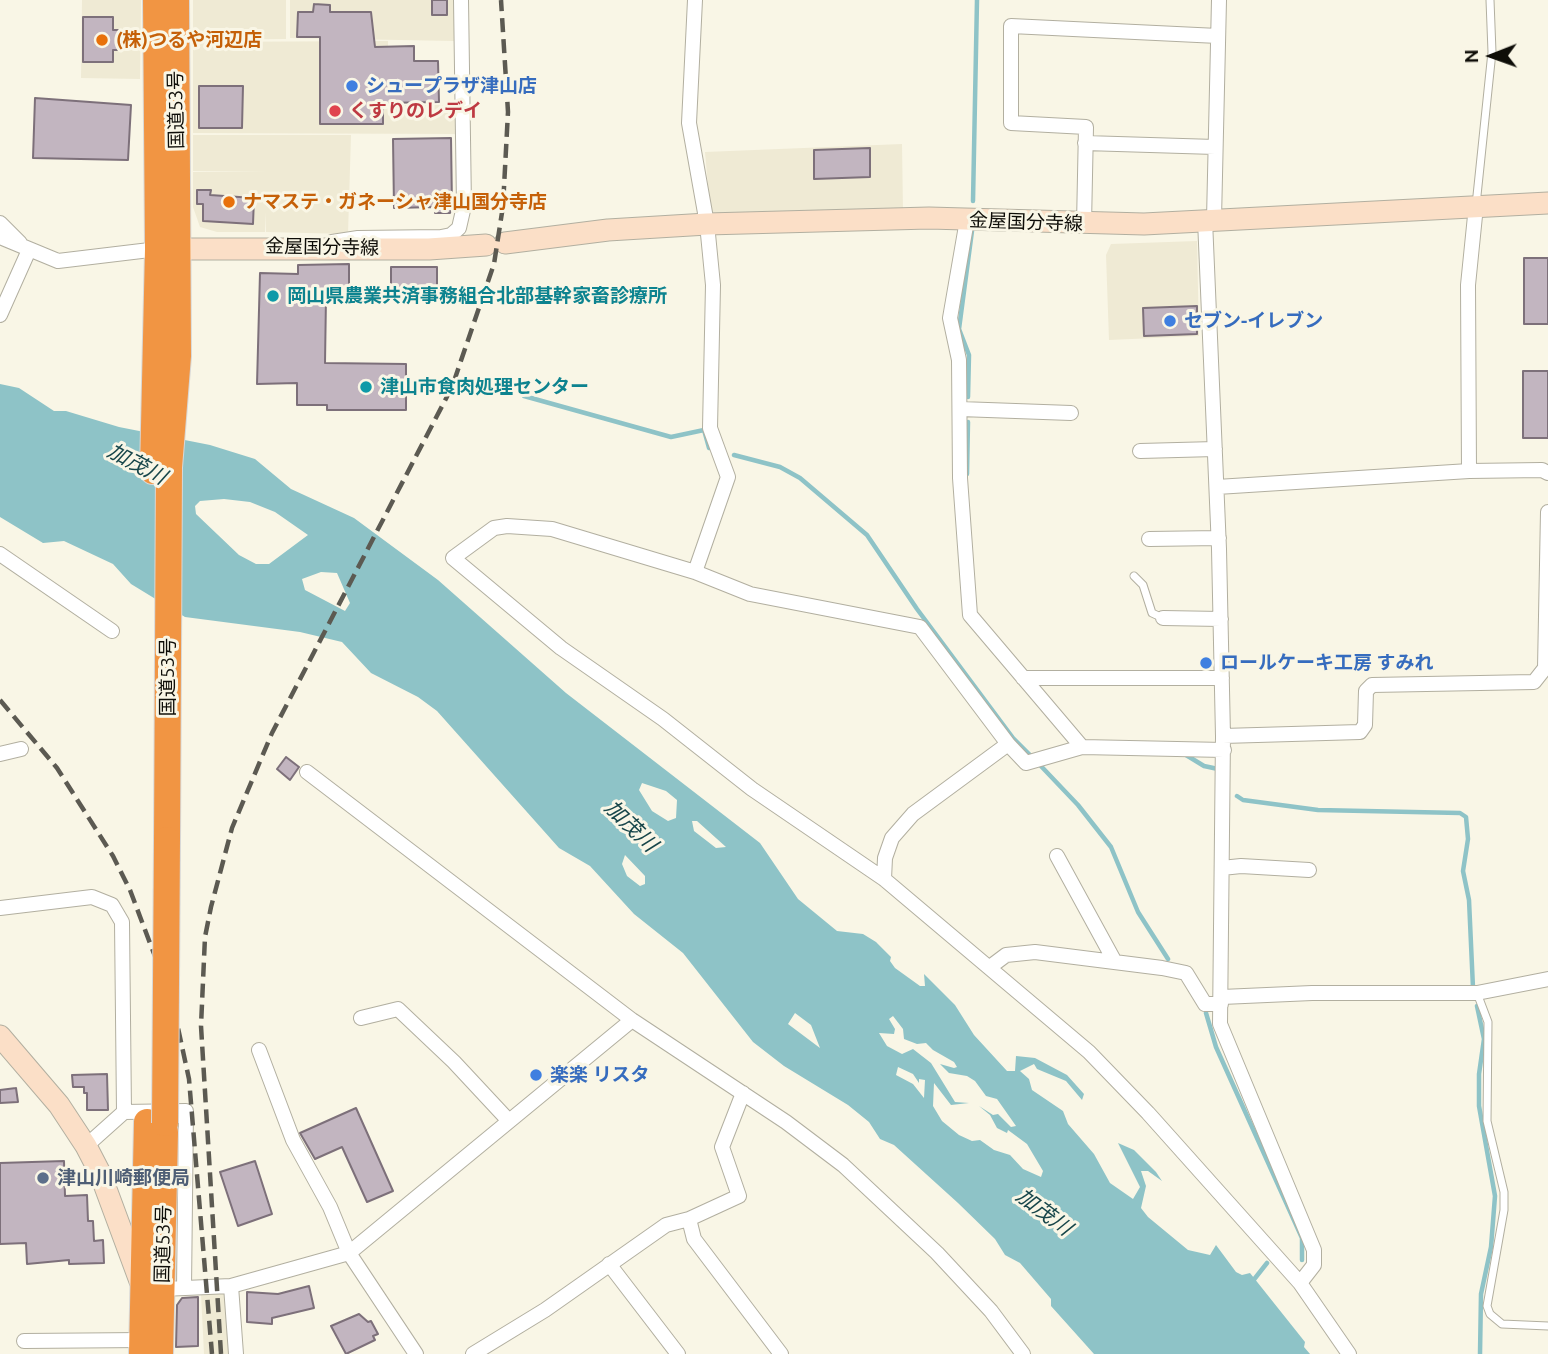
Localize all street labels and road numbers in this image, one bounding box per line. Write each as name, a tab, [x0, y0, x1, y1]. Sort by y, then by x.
street label: 国道53号	[164, 71, 188, 149]
street label: 金屋国分寺線	[969, 209, 1083, 235]
street label: 金屋国分寺線	[265, 235, 379, 259]
street label: 国道53号	[157, 638, 179, 716]
street label: 国道53号	[151, 1205, 175, 1283]

